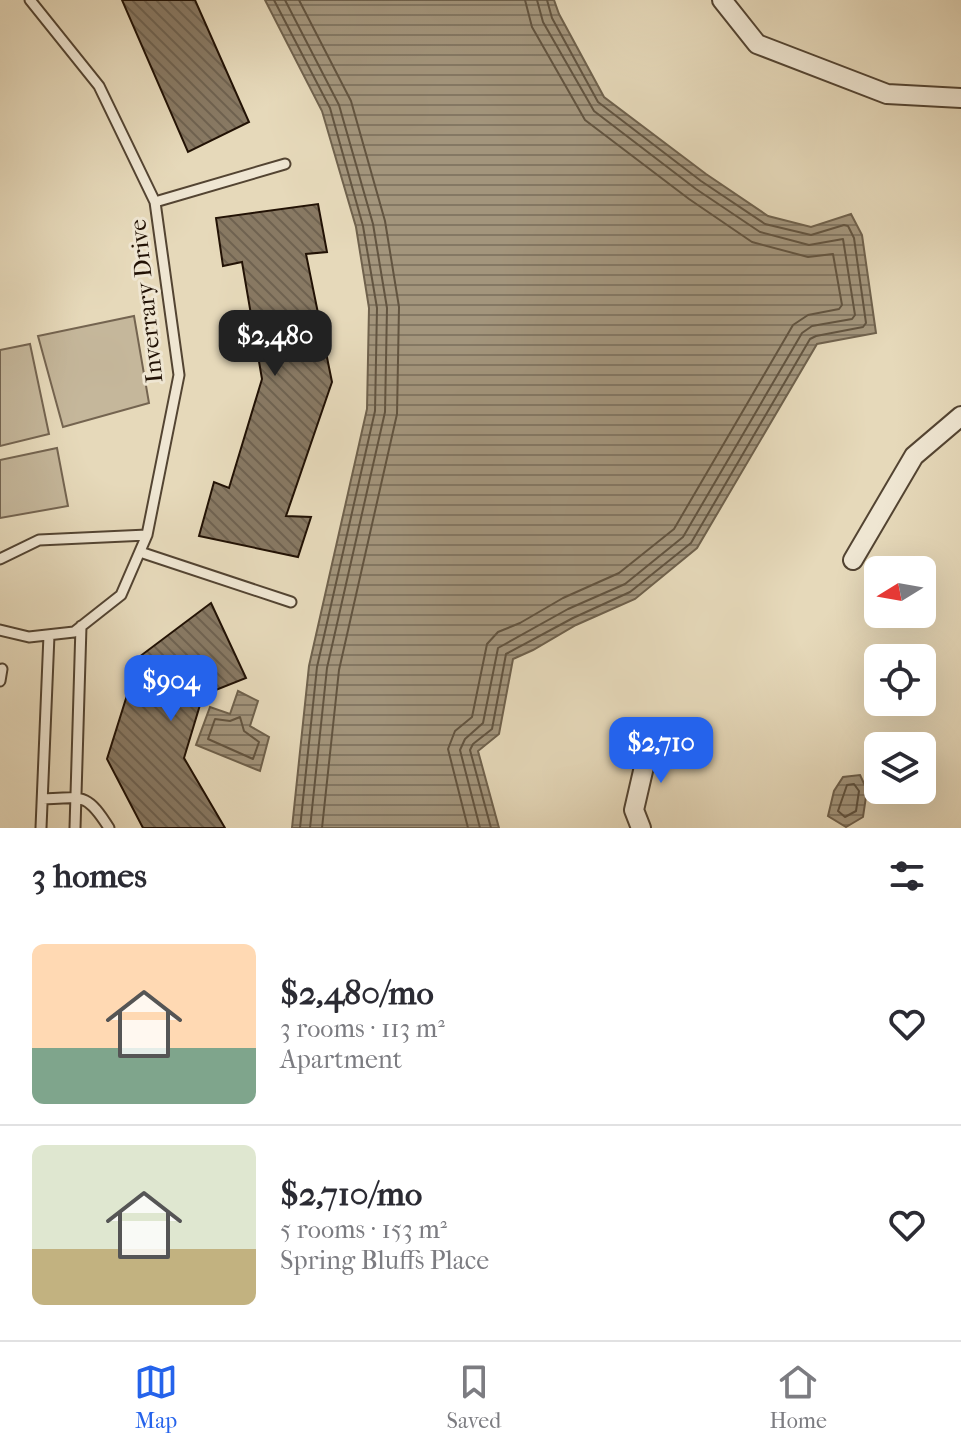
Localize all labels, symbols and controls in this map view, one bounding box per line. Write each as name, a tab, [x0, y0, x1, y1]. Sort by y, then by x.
street label: Inverrary Drive	[123, 218, 169, 384]
pin: $2,480	[210, 310, 340, 378]
text: $2,480	[237, 320, 313, 351]
north arrow	[864, 556, 936, 628]
map controls	[864, 556, 936, 804]
button: locate	[864, 644, 936, 716]
pin: $904	[124, 655, 218, 723]
text: $904	[142, 665, 200, 696]
pin: $2,710	[596, 717, 726, 785]
text: $2,710	[627, 727, 695, 758]
button: layers	[864, 732, 936, 804]
icon: filters	[885, 854, 929, 898]
text: 3 homes	[32, 856, 147, 896]
text: $2,480/mo	[280, 973, 434, 1013]
icon: home	[96, 976, 192, 1072]
icon: heart	[885, 1002, 929, 1046]
text: 3 rooms · 113 m²	[280, 1013, 445, 1044]
text: Apartment	[280, 1044, 402, 1075]
text: $2,710/mo	[280, 1174, 422, 1214]
icon: home	[96, 1177, 192, 1273]
icon: heart	[885, 1203, 929, 1247]
text: 5 rooms · 153 m²	[280, 1214, 447, 1245]
text: Spring Bluffs Place	[280, 1245, 489, 1276]
tab: Map	[134, 1360, 178, 1434]
tab: Saved	[447, 1360, 501, 1434]
tab: Home	[770, 1360, 827, 1434]

